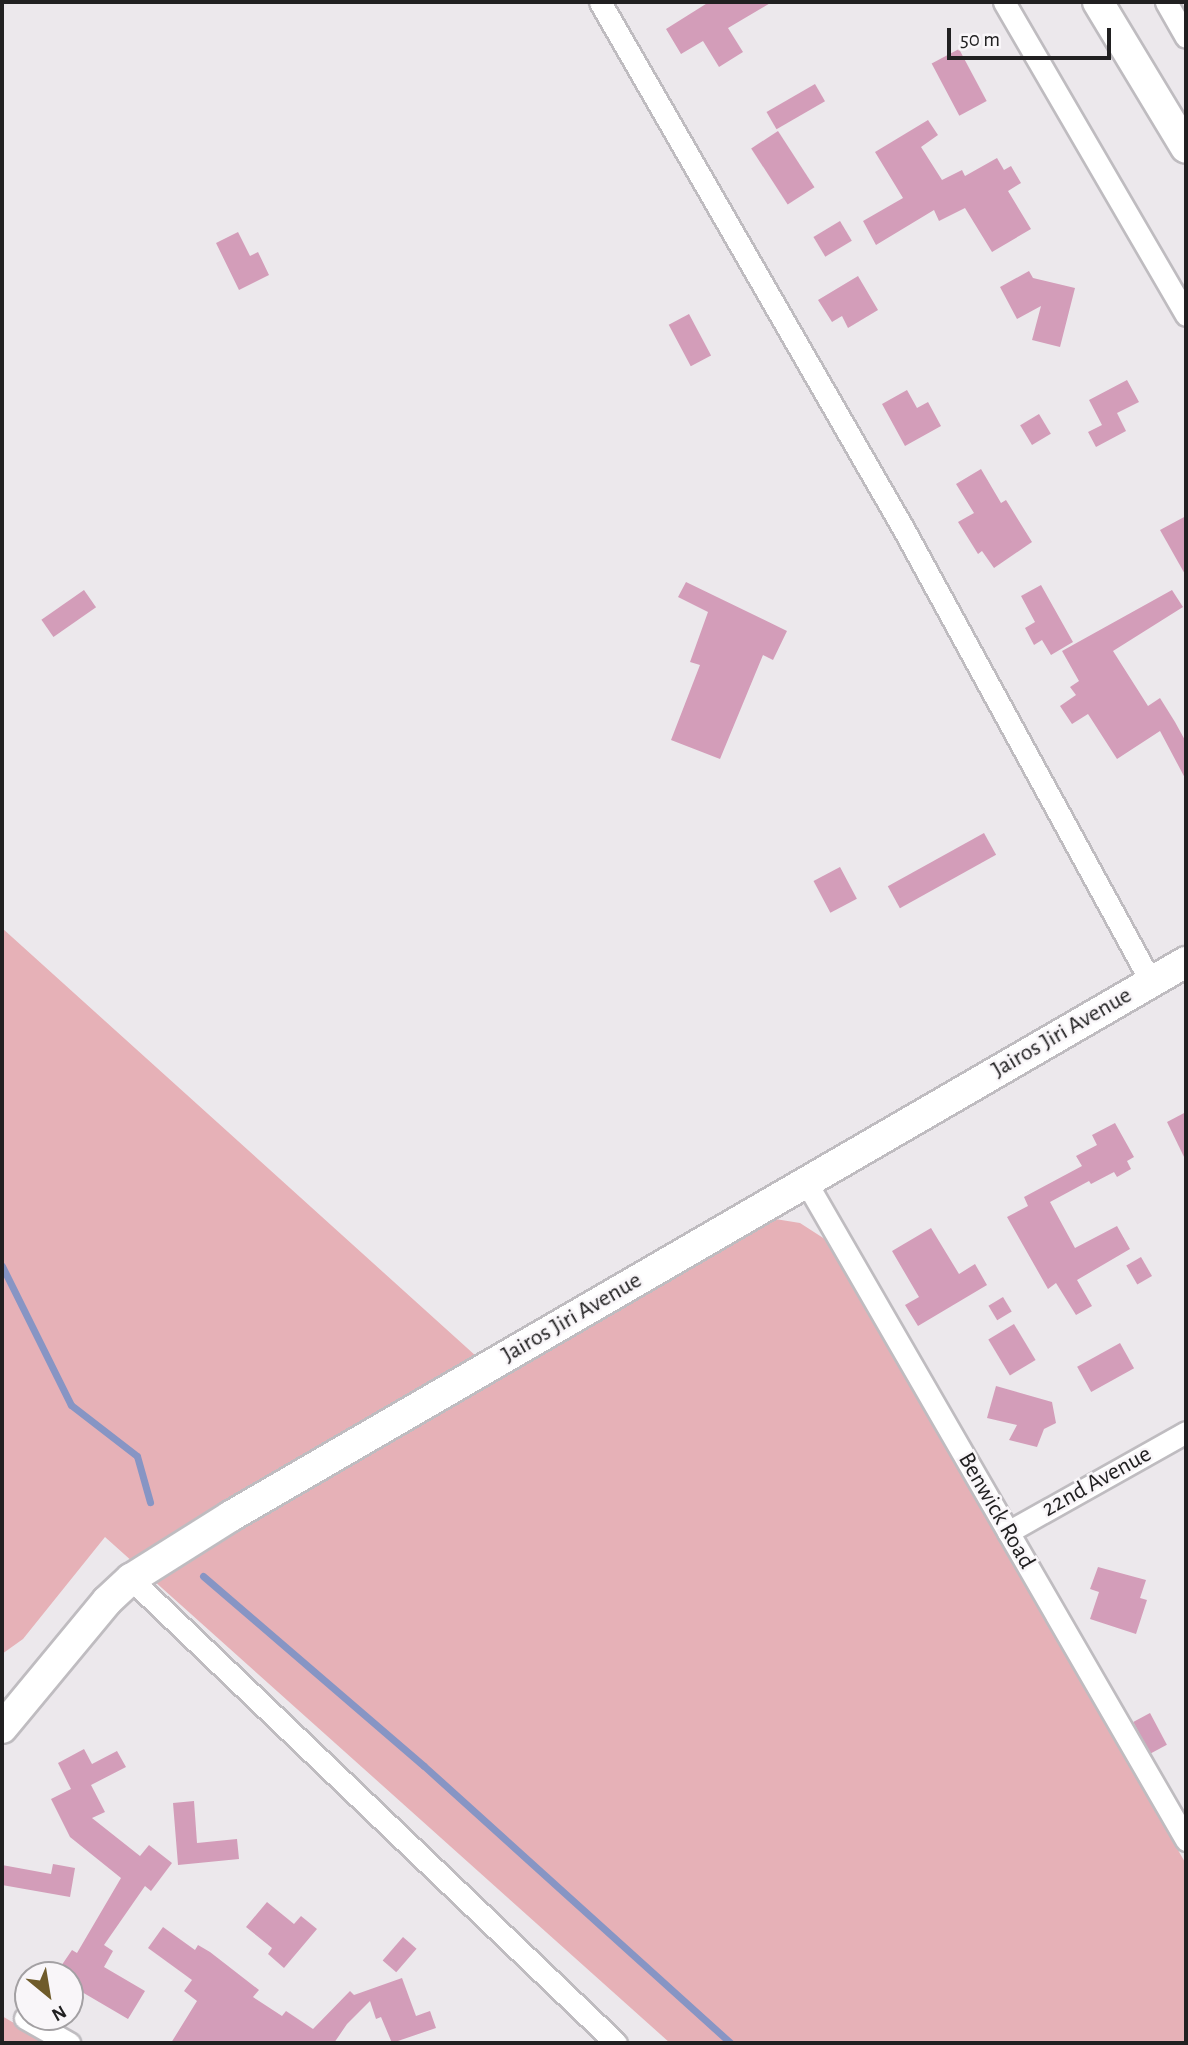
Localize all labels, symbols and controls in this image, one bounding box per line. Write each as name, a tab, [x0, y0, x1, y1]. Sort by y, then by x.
scale bar	[950, 14, 1114, 58]
text: 50 m	[960, 29, 1000, 50]
street label: Jairos Jiri Avenue	[987, 981, 1137, 1085]
street label: Jairos Jiri Avenue	[497, 1266, 647, 1370]
street label: 22nd Avenue	[1037, 1440, 1157, 1524]
street label: Benwick Road	[951, 1448, 1041, 1574]
north arrow	[14, 1961, 84, 2031]
text: N	[48, 2001, 69, 2024]

